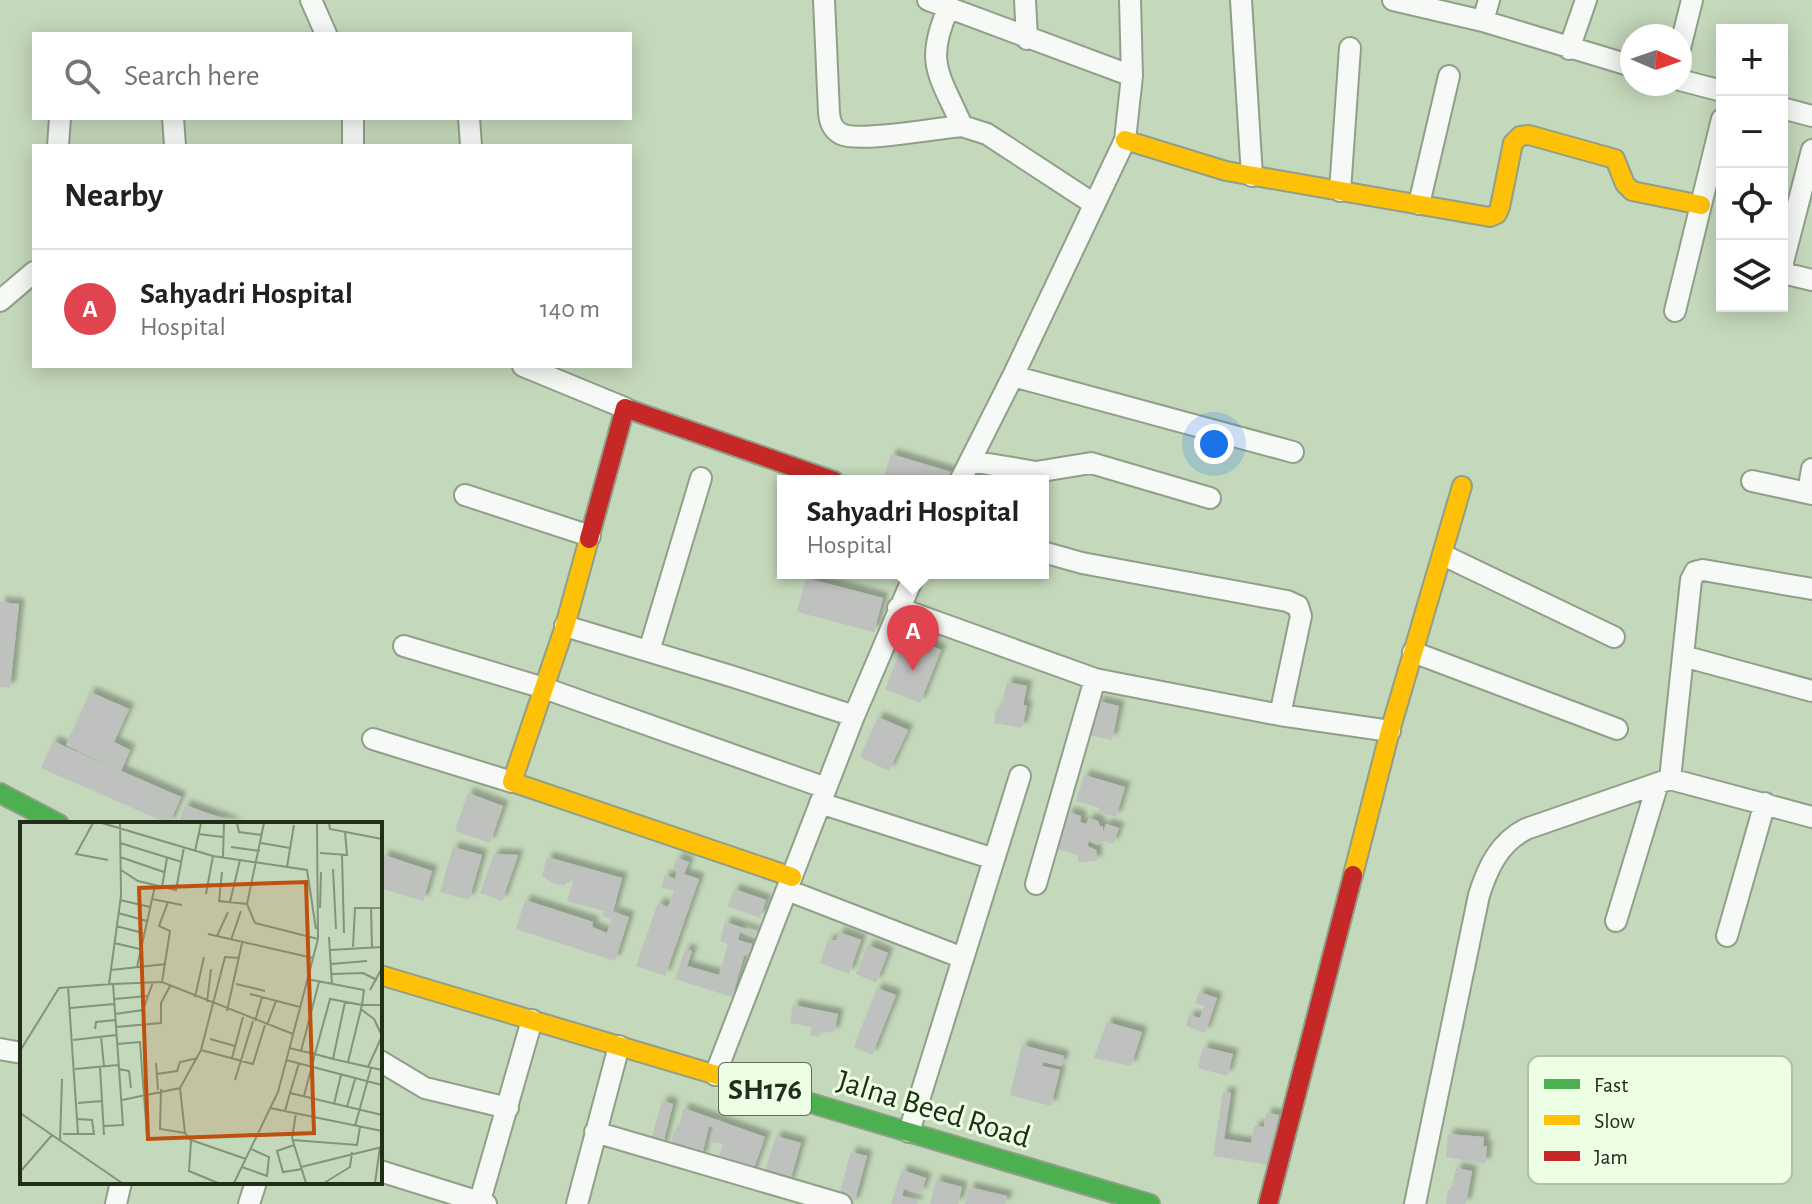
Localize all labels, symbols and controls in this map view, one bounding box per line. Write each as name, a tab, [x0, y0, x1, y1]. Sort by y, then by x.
north arrow	[1620, 24, 1692, 96]
map controls	[1716, 24, 1788, 312]
button: +	[1716, 24, 1788, 96]
search box	[32, 32, 632, 120]
icon: search	[60, 54, 104, 98]
text: Search here	[124, 61, 260, 91]
button: −	[1716, 96, 1788, 168]
button: locate	[1716, 168, 1788, 240]
text: Nearby	[64, 179, 163, 213]
button: layers	[1716, 240, 1788, 312]
text: Sahyadri Hospital	[140, 279, 353, 309]
text: A	[82, 296, 98, 322]
text: 140 m	[540, 296, 600, 322]
text: Hospital	[140, 314, 226, 340]
your location	[1194, 424, 1234, 464]
popup	[777, 475, 1049, 579]
text: Sahyadri Hospital	[807, 497, 1019, 527]
text: Hospital	[807, 532, 892, 558]
pin: A	[887, 605, 939, 671]
inset map	[20, 822, 382, 1184]
legend	[1528, 1056, 1792, 1184]
road number: SH176	[719, 1063, 811, 1115]
street label: Jalna Beed Road	[833, 1064, 1034, 1154]
text: Fast	[1594, 1074, 1628, 1096]
text: Slow	[1594, 1110, 1635, 1132]
text: Jam	[1594, 1146, 1628, 1168]

